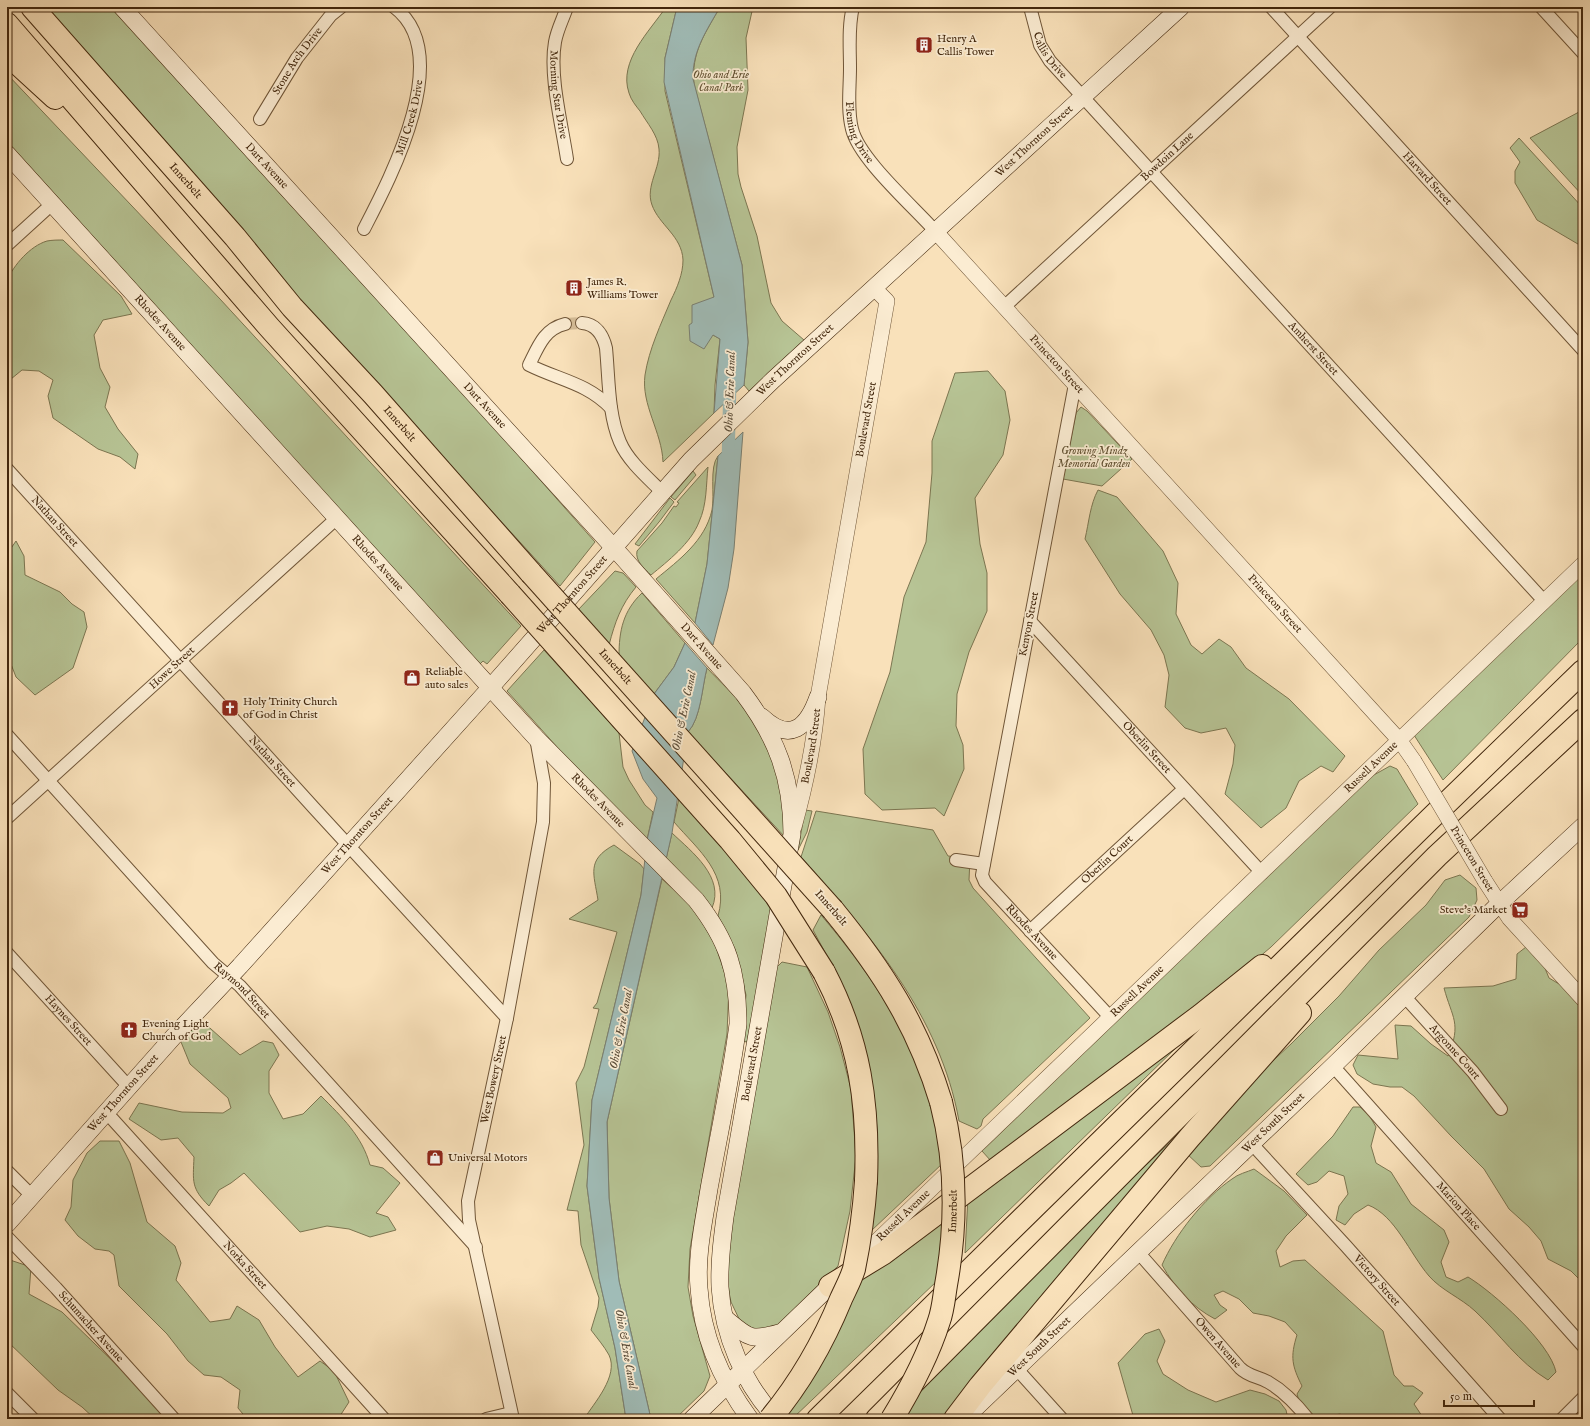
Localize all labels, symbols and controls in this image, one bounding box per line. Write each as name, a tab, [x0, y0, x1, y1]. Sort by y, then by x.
street label: Stone Arch Drive	[269, 25, 325, 97]
street label: Callis Drive	[1030, 31, 1070, 82]
place label: Henry A Callis Tower	[937, 32, 994, 59]
building icon: Henry A Callis Tower	[914, 35, 934, 55]
street label: Morning Star Drive	[546, 50, 571, 140]
park label: Ohio and Erie Canal Park	[693, 68, 749, 95]
street label: Mill Creek Drive	[393, 79, 426, 157]
street label: Fleming Drive	[842, 101, 877, 167]
street label: West Thornton Street	[993, 102, 1076, 180]
street label: Bowdoin Lane	[1138, 129, 1197, 184]
street label: Dart Avenue	[242, 140, 291, 192]
street label: Harvard Street	[1399, 149, 1455, 208]
street label: Innerbelt	[166, 160, 205, 202]
place label: James R. Williams Tower	[585, 275, 658, 302]
building icon: James R. Williams Tower	[564, 278, 584, 298]
street label: Rhodes Avenue	[131, 292, 189, 354]
street label: Amherst Street	[1284, 318, 1342, 379]
street label: West Thornton Street	[754, 321, 837, 399]
street label: Princeton Street	[1026, 332, 1087, 397]
water label: Ohio & Erie Canal	[721, 350, 739, 433]
street label: Dart Avenue	[460, 380, 509, 432]
street label: Boulevard Street	[853, 381, 880, 458]
street label: Innerbelt	[380, 403, 419, 445]
park label: Growing Mindz Memorial Garden	[1058, 444, 1131, 471]
street label: Nathan Street	[28, 493, 81, 550]
street label: Rhodes Avenue	[349, 532, 407, 594]
street label: West Thornton Street	[534, 552, 611, 637]
street label: Princeton Street	[1245, 572, 1305, 636]
street label: Kenyon Street	[1016, 590, 1042, 657]
street label: Dart Avenue	[677, 620, 726, 673]
street label: Howe Street	[146, 643, 198, 692]
street label: Innerbelt	[595, 646, 635, 688]
place label: Reliable auto sales	[425, 665, 468, 692]
shop icon: Reliable auto sales	[402, 668, 422, 688]
water label: Ohio & Erie Canal	[668, 669, 700, 752]
place label: Holy Trinity Church of God in Christ	[243, 695, 337, 722]
church icon: Holy Trinity Church of God in Christ	[220, 698, 240, 718]
street label: Boulevard Street	[798, 707, 824, 785]
street label: Oberlin Street	[1119, 719, 1174, 777]
street label: Nathan Street	[245, 733, 299, 790]
street label: Russell Avenue	[1341, 738, 1401, 796]
street label: Rhodes Avenue	[568, 770, 628, 831]
street label: West Thornton Street	[319, 794, 396, 878]
street label: Princeton Street	[1447, 824, 1497, 895]
street label: Oberlin Court	[1078, 832, 1136, 887]
street label: Innerbelt	[812, 887, 851, 929]
supermarket icon: Steve's Market	[1510, 900, 1530, 920]
street label: Rhodes Avenue	[1002, 902, 1061, 963]
place label: Steve's Market	[1440, 903, 1507, 917]
street label: Raymond Street	[210, 959, 273, 1022]
street label: Russell Avenue	[1107, 962, 1167, 1020]
water label: Ohio & Erie Canal	[606, 987, 636, 1070]
street label: Haynes Street	[42, 992, 95, 1049]
place label: Evening Light Church of God	[142, 1017, 211, 1044]
church icon: Evening Light Church of God	[119, 1020, 139, 1040]
street label: Argonne Court	[1425, 1021, 1483, 1083]
street label: Boulevard Street	[738, 1025, 766, 1103]
street label: West Bowery Street	[478, 1034, 510, 1125]
street label: West Thornton Street	[85, 1051, 162, 1135]
street label: West South Street	[1239, 1090, 1308, 1156]
shop icon: Universal Motors	[425, 1148, 445, 1168]
place label: Universal Motors	[448, 1151, 528, 1165]
street label: Marion Place	[1433, 1179, 1483, 1233]
street label: Russell Avenue	[874, 1187, 933, 1245]
street label: Innerbelt	[946, 1189, 961, 1233]
street label: Norka Street	[220, 1239, 270, 1292]
street label: Victory Street	[1350, 1251, 1403, 1309]
street label: Schumacher Avenue	[55, 1288, 127, 1365]
water label: Ohio & Erie Canal	[612, 1308, 641, 1391]
street label: West South Street	[1005, 1313, 1074, 1380]
street label: Owen Avenue	[1192, 1314, 1244, 1371]
scale bar	[1444, 1382, 1534, 1408]
text: 50 m	[1450, 1389, 1472, 1404]

